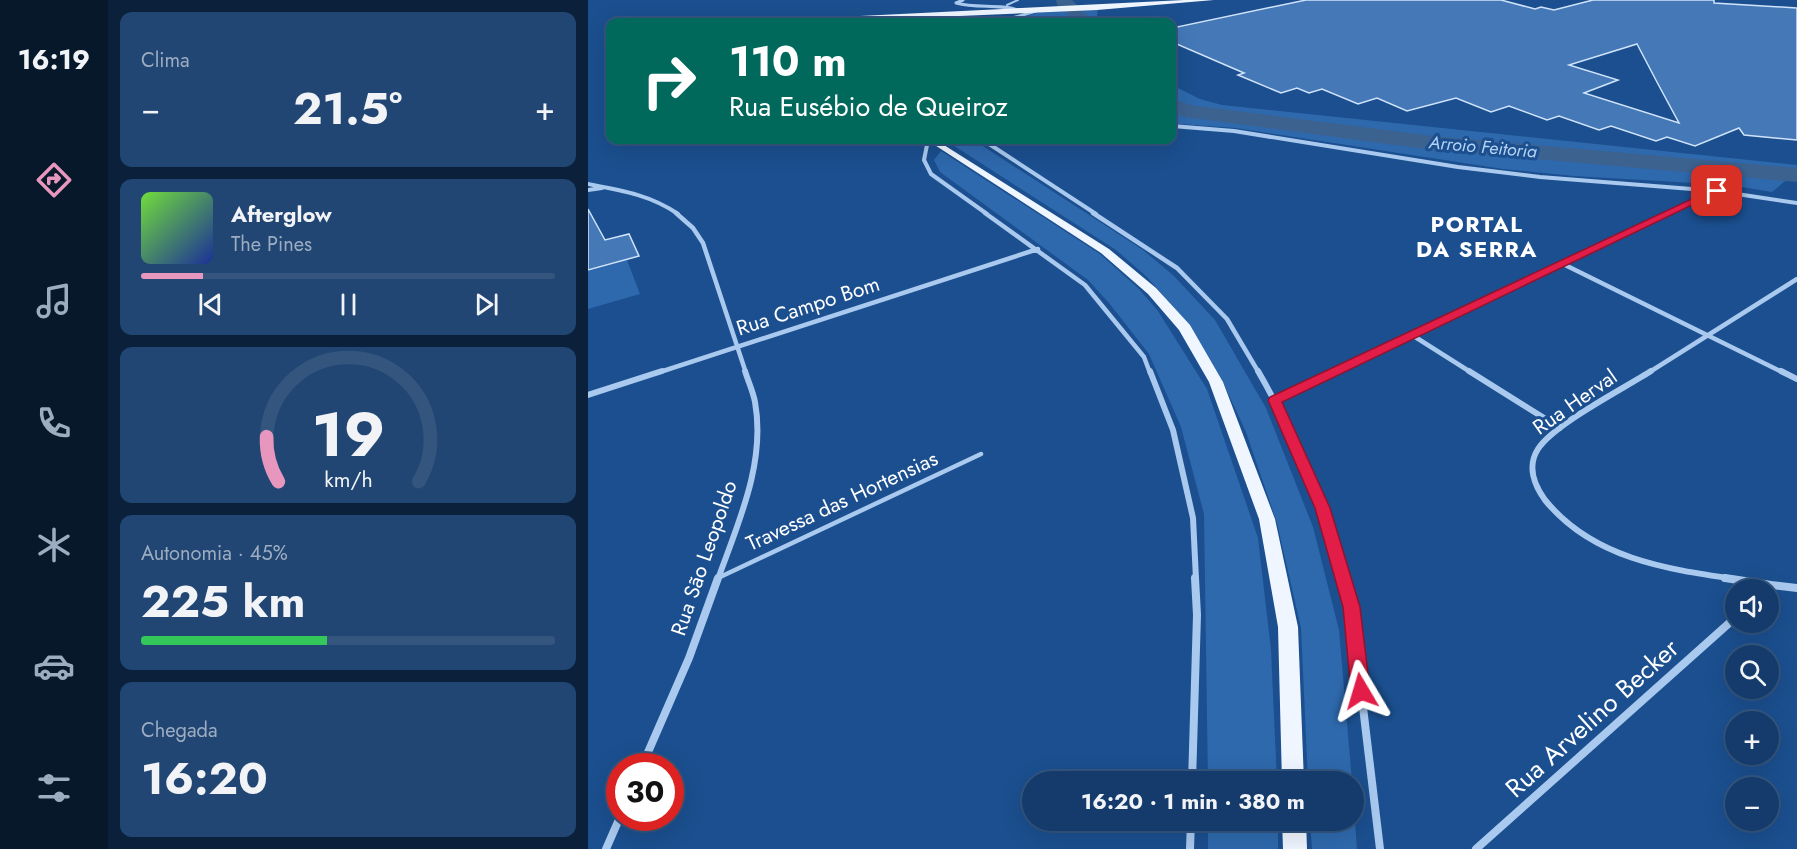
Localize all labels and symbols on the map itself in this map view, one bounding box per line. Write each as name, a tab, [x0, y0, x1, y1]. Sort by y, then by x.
water label: Arroio Feitoria	[1427, 129, 1538, 165]
pin	[1691, 165, 1742, 216]
district label: PORTAL DA SERRA	[1416, 208, 1538, 265]
street label: Rua Campo Bom	[732, 269, 884, 343]
street label: Rua Herval	[1527, 362, 1623, 442]
street label: Travessa das Hortensias	[741, 443, 943, 559]
street label: Rua São Leopoldo	[663, 476, 745, 640]
street label: Rua Arvelino Becker	[1497, 630, 1687, 806]
position arrow	[1329, 659, 1393, 723]
speed limit sign: 30	[606, 753, 684, 831]

